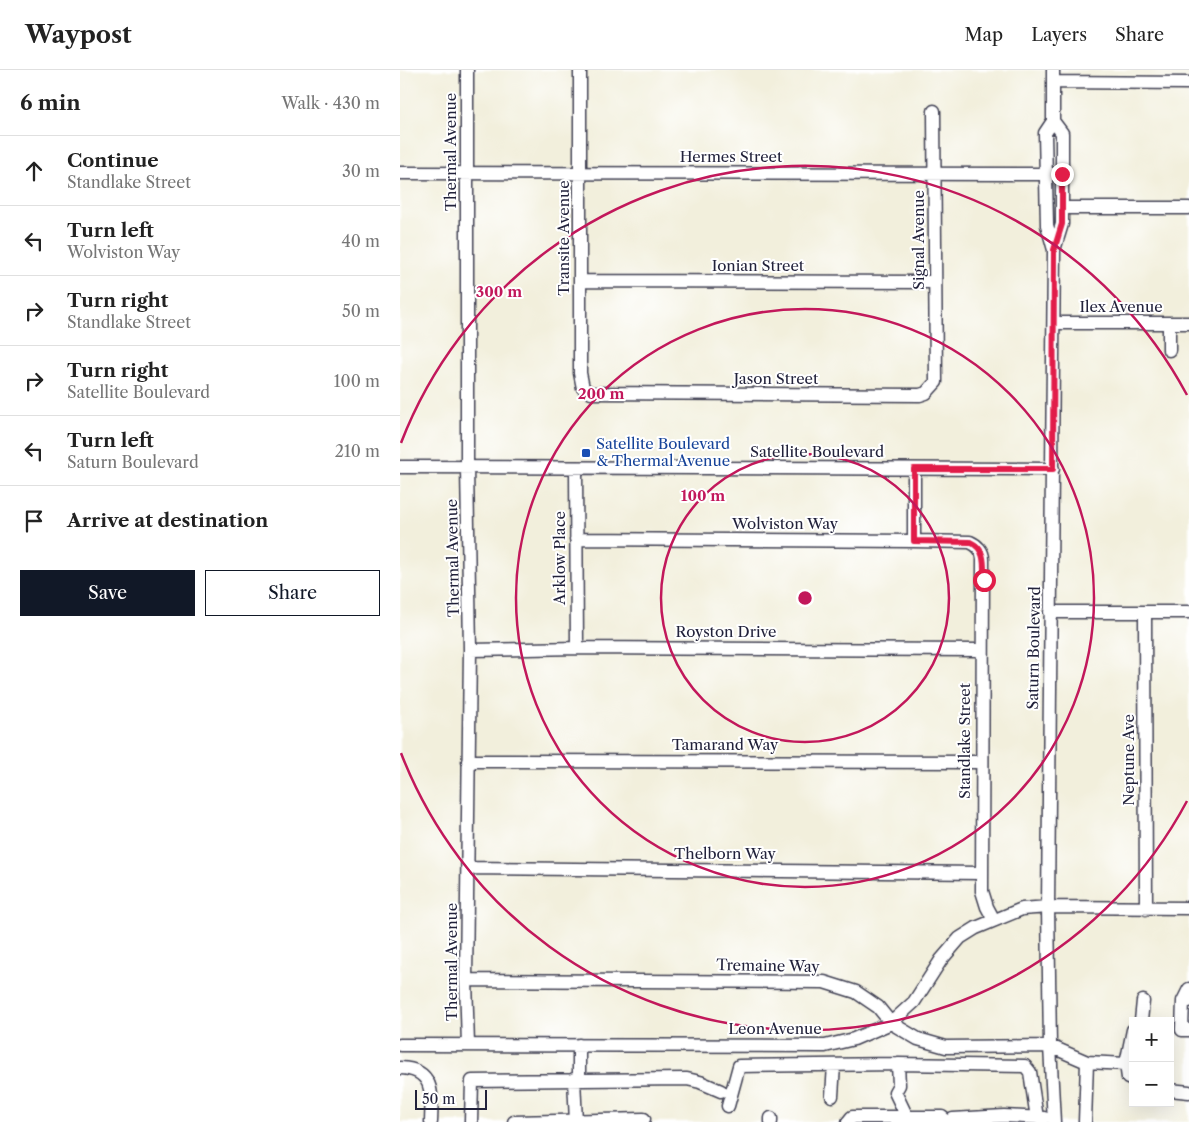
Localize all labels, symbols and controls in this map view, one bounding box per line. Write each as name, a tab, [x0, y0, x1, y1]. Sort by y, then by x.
text: Waypost	[25, 20, 132, 49]
text: Map	[965, 24, 1003, 46]
text: Layers	[1031, 24, 1087, 46]
text: Share	[1115, 24, 1164, 46]
text: 6 min	[20, 90, 81, 115]
text: Walk · 430 m	[281, 93, 380, 113]
street label: Thermal Avenue	[441, 93, 460, 211]
street label: Hermes Street	[680, 147, 783, 166]
text: Continue	[67, 149, 159, 172]
icon: ahead	[20, 157, 48, 185]
text: 30 m	[342, 161, 380, 181]
route end	[1051, 163, 1074, 186]
text: Standlake Street	[67, 172, 191, 192]
street label: Transite Avenue	[554, 180, 573, 296]
street label: Signal Avenue	[909, 190, 928, 290]
text: Turn left	[67, 219, 154, 242]
icon: left	[20, 227, 48, 255]
text: 40 m	[341, 231, 380, 251]
text: Wolviston Way	[67, 242, 180, 262]
street label: Ionian Street	[712, 256, 805, 275]
text: 300 m	[476, 282, 522, 301]
text: Turn right	[67, 289, 168, 312]
icon: right	[20, 297, 48, 325]
street label: Ilex Avenue	[1079, 297, 1163, 316]
text: 50 m	[342, 301, 380, 321]
text: Standlake Street	[67, 312, 191, 332]
text: Turn right	[67, 359, 168, 382]
icon: right	[20, 367, 48, 395]
street label: Jason Street	[732, 369, 819, 388]
text: 100 m	[334, 371, 380, 391]
text: Satellite Boulevard	[67, 382, 210, 402]
text: 200 m	[578, 384, 624, 403]
text: Turn left	[67, 429, 154, 452]
place label: Satellite Boulevard & Thermal Avenue	[596, 434, 730, 470]
icon: left	[20, 437, 48, 465]
text: 210 m	[335, 441, 380, 461]
street label: Satellite Boulevard	[750, 442, 884, 461]
marker: Satellite Boulevard & Thermal Avenue	[580, 447, 592, 459]
text: Saturn Boulevard	[67, 452, 199, 472]
text: 100 m	[681, 486, 725, 505]
street label: Thermal Avenue	[442, 499, 463, 617]
icon: arrive	[20, 507, 48, 535]
text: Arrive at destination	[67, 509, 268, 532]
street label: Arklow Place	[550, 511, 569, 606]
street label: Wolviston Way	[731, 514, 839, 533]
route start	[973, 569, 996, 592]
button: Save	[20, 570, 195, 616]
button: Share	[205, 570, 380, 616]
street label: Saturn Boulevard	[1023, 586, 1044, 710]
centre of rings	[796, 589, 814, 607]
street label: Royston Drive	[676, 622, 777, 641]
street label: Standlake Street	[955, 682, 974, 799]
street label: Neptune Ave	[1119, 714, 1138, 806]
street label: Tamarand Way	[672, 735, 779, 754]
street label: Thelborn Way	[674, 844, 777, 863]
street label: Thermal Avenue	[442, 903, 461, 1021]
street label: Tremaine Way	[716, 955, 821, 976]
map controls	[1129, 1017, 1174, 1107]
button: +	[1129, 1017, 1174, 1062]
street label: Leon Avenue	[728, 1019, 822, 1038]
button: −	[1129, 1062, 1174, 1107]
scale bar	[415, 1087, 488, 1110]
text: 50 m	[422, 1090, 455, 1108]

